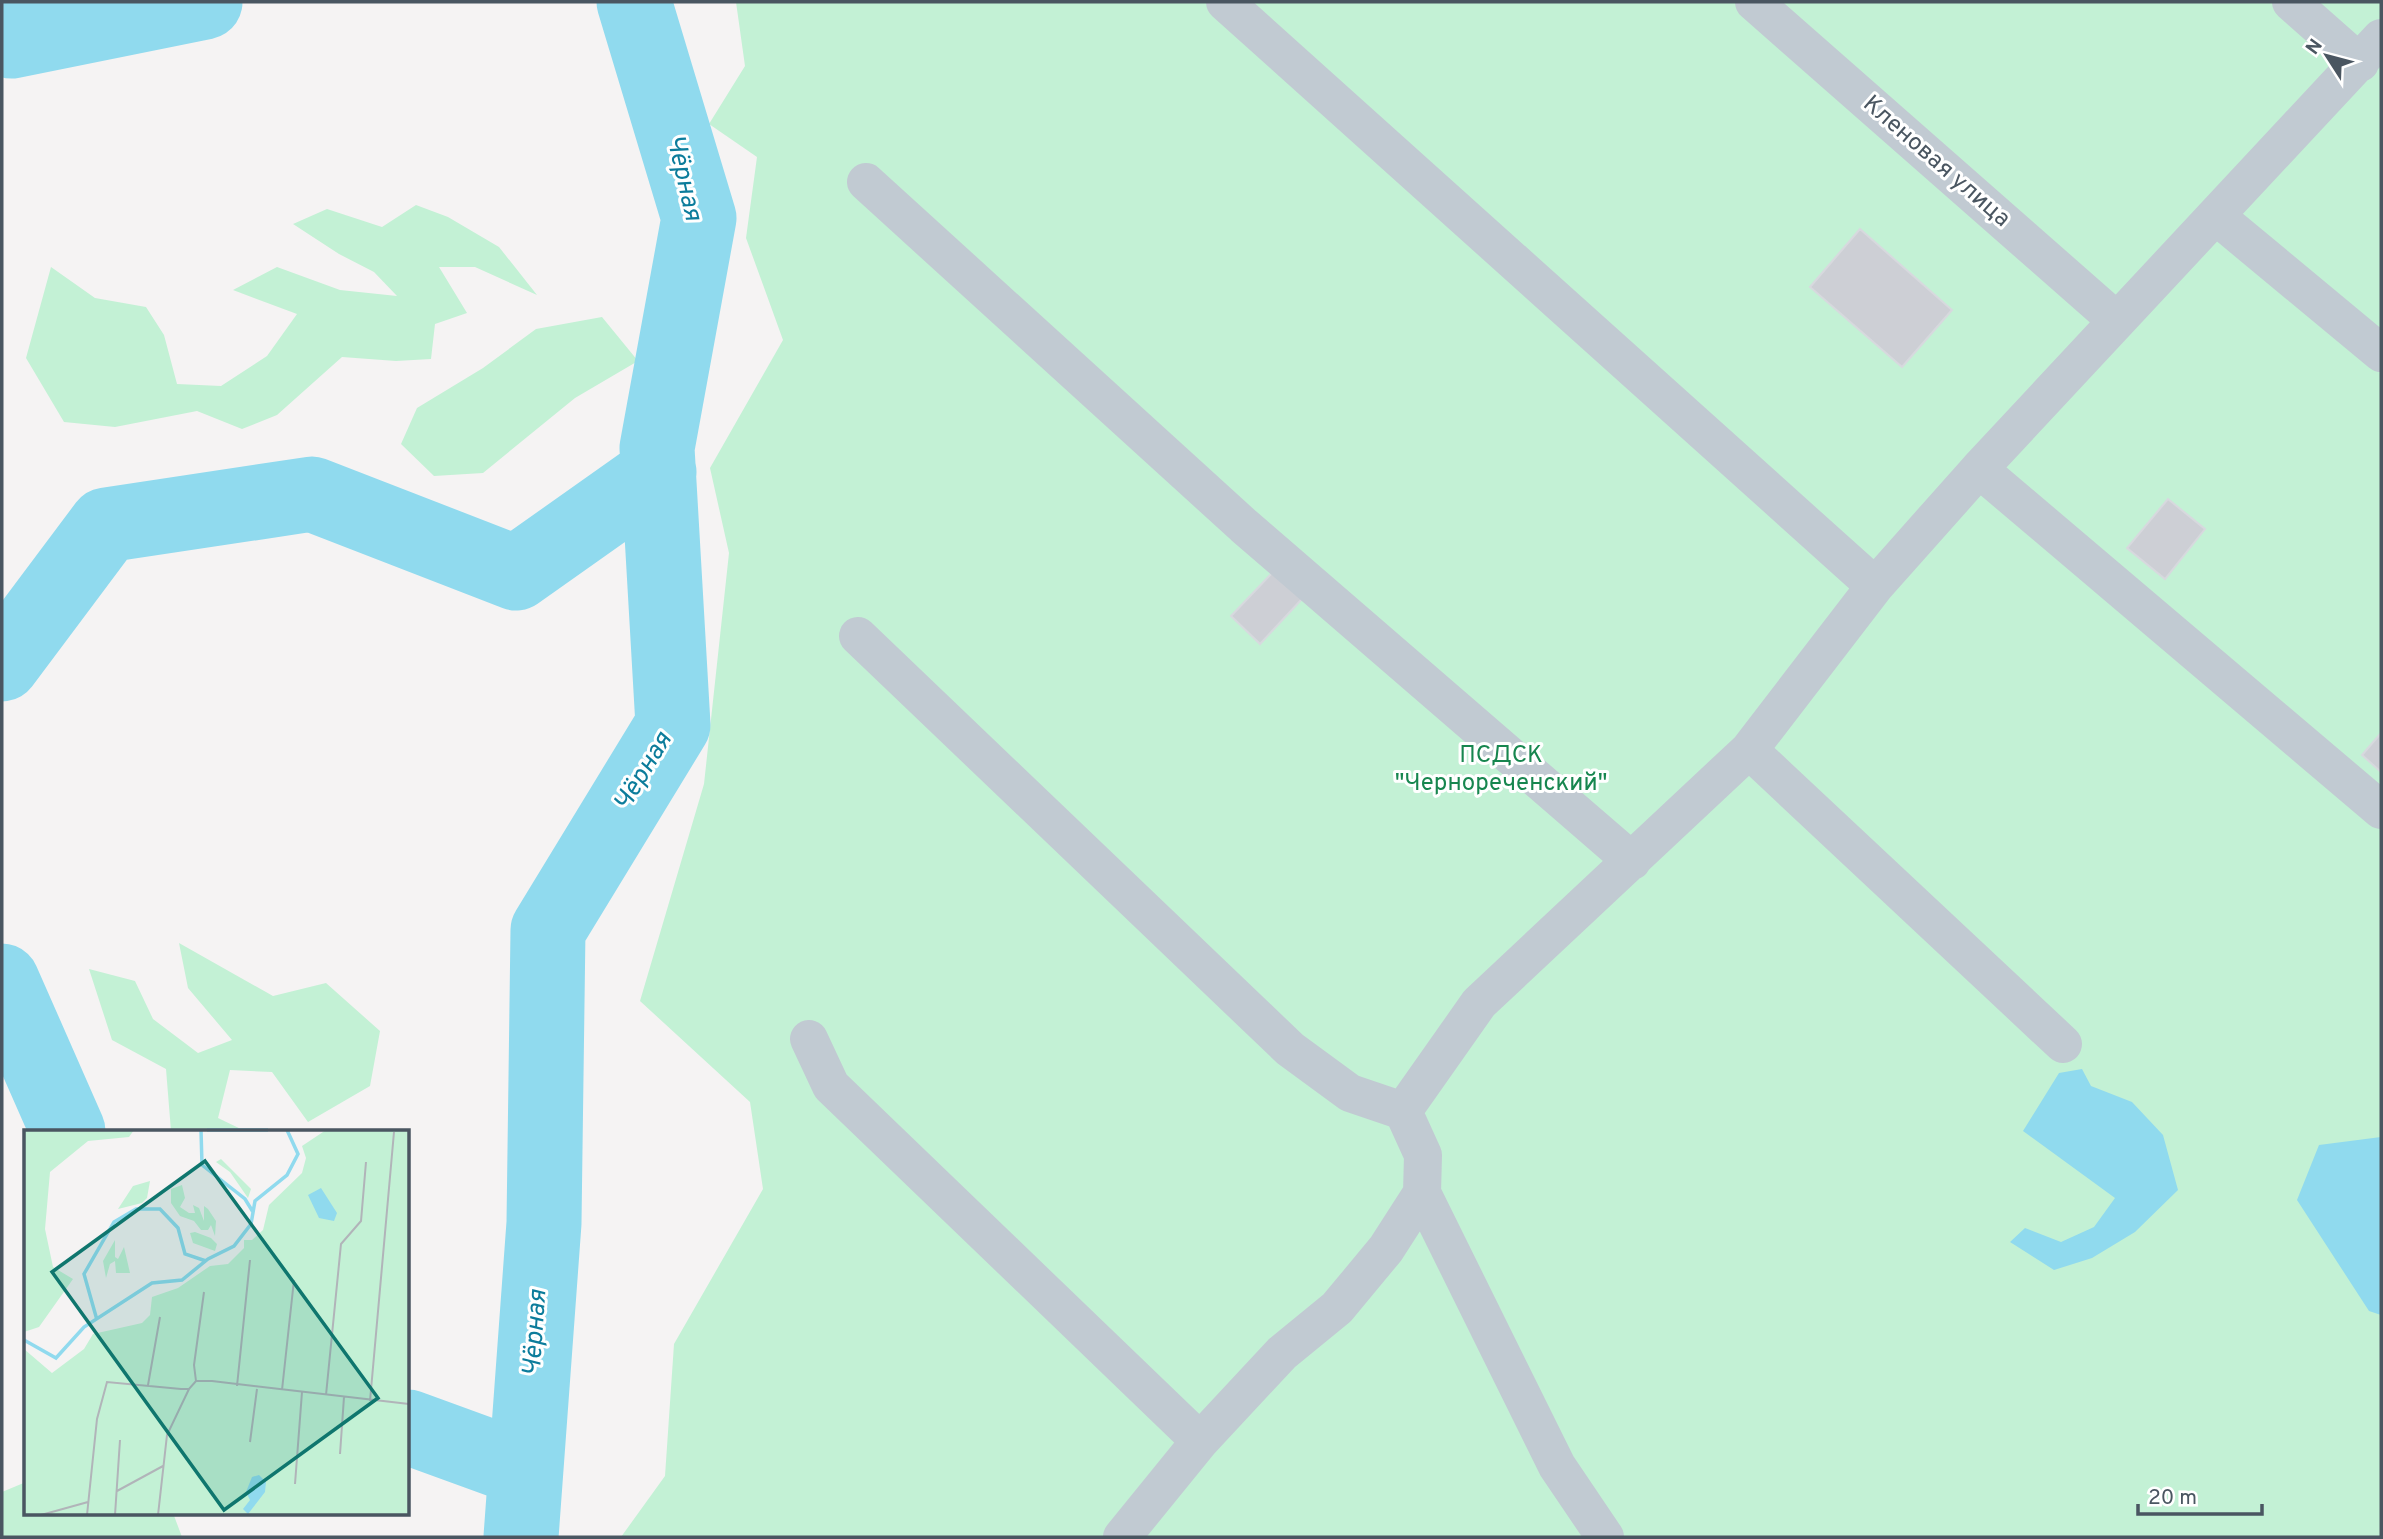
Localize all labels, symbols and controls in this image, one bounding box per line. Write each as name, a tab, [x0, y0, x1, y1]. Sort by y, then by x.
north arrow	[2292, 21, 2362, 91]
text: N	[2301, 35, 2329, 60]
street label: Кленовая улица	[1856, 90, 2016, 234]
water label: Чёрная	[657, 132, 709, 225]
water label: Чёрная	[607, 726, 681, 818]
park label: ПСДСК "Чернореченский"	[1395, 741, 1607, 799]
inset map	[24, 1130, 410, 1514]
water label: Чёрная	[517, 1288, 556, 1377]
scale bar	[2138, 1472, 2262, 1516]
text: 20 m	[2148, 1485, 2197, 1512]

